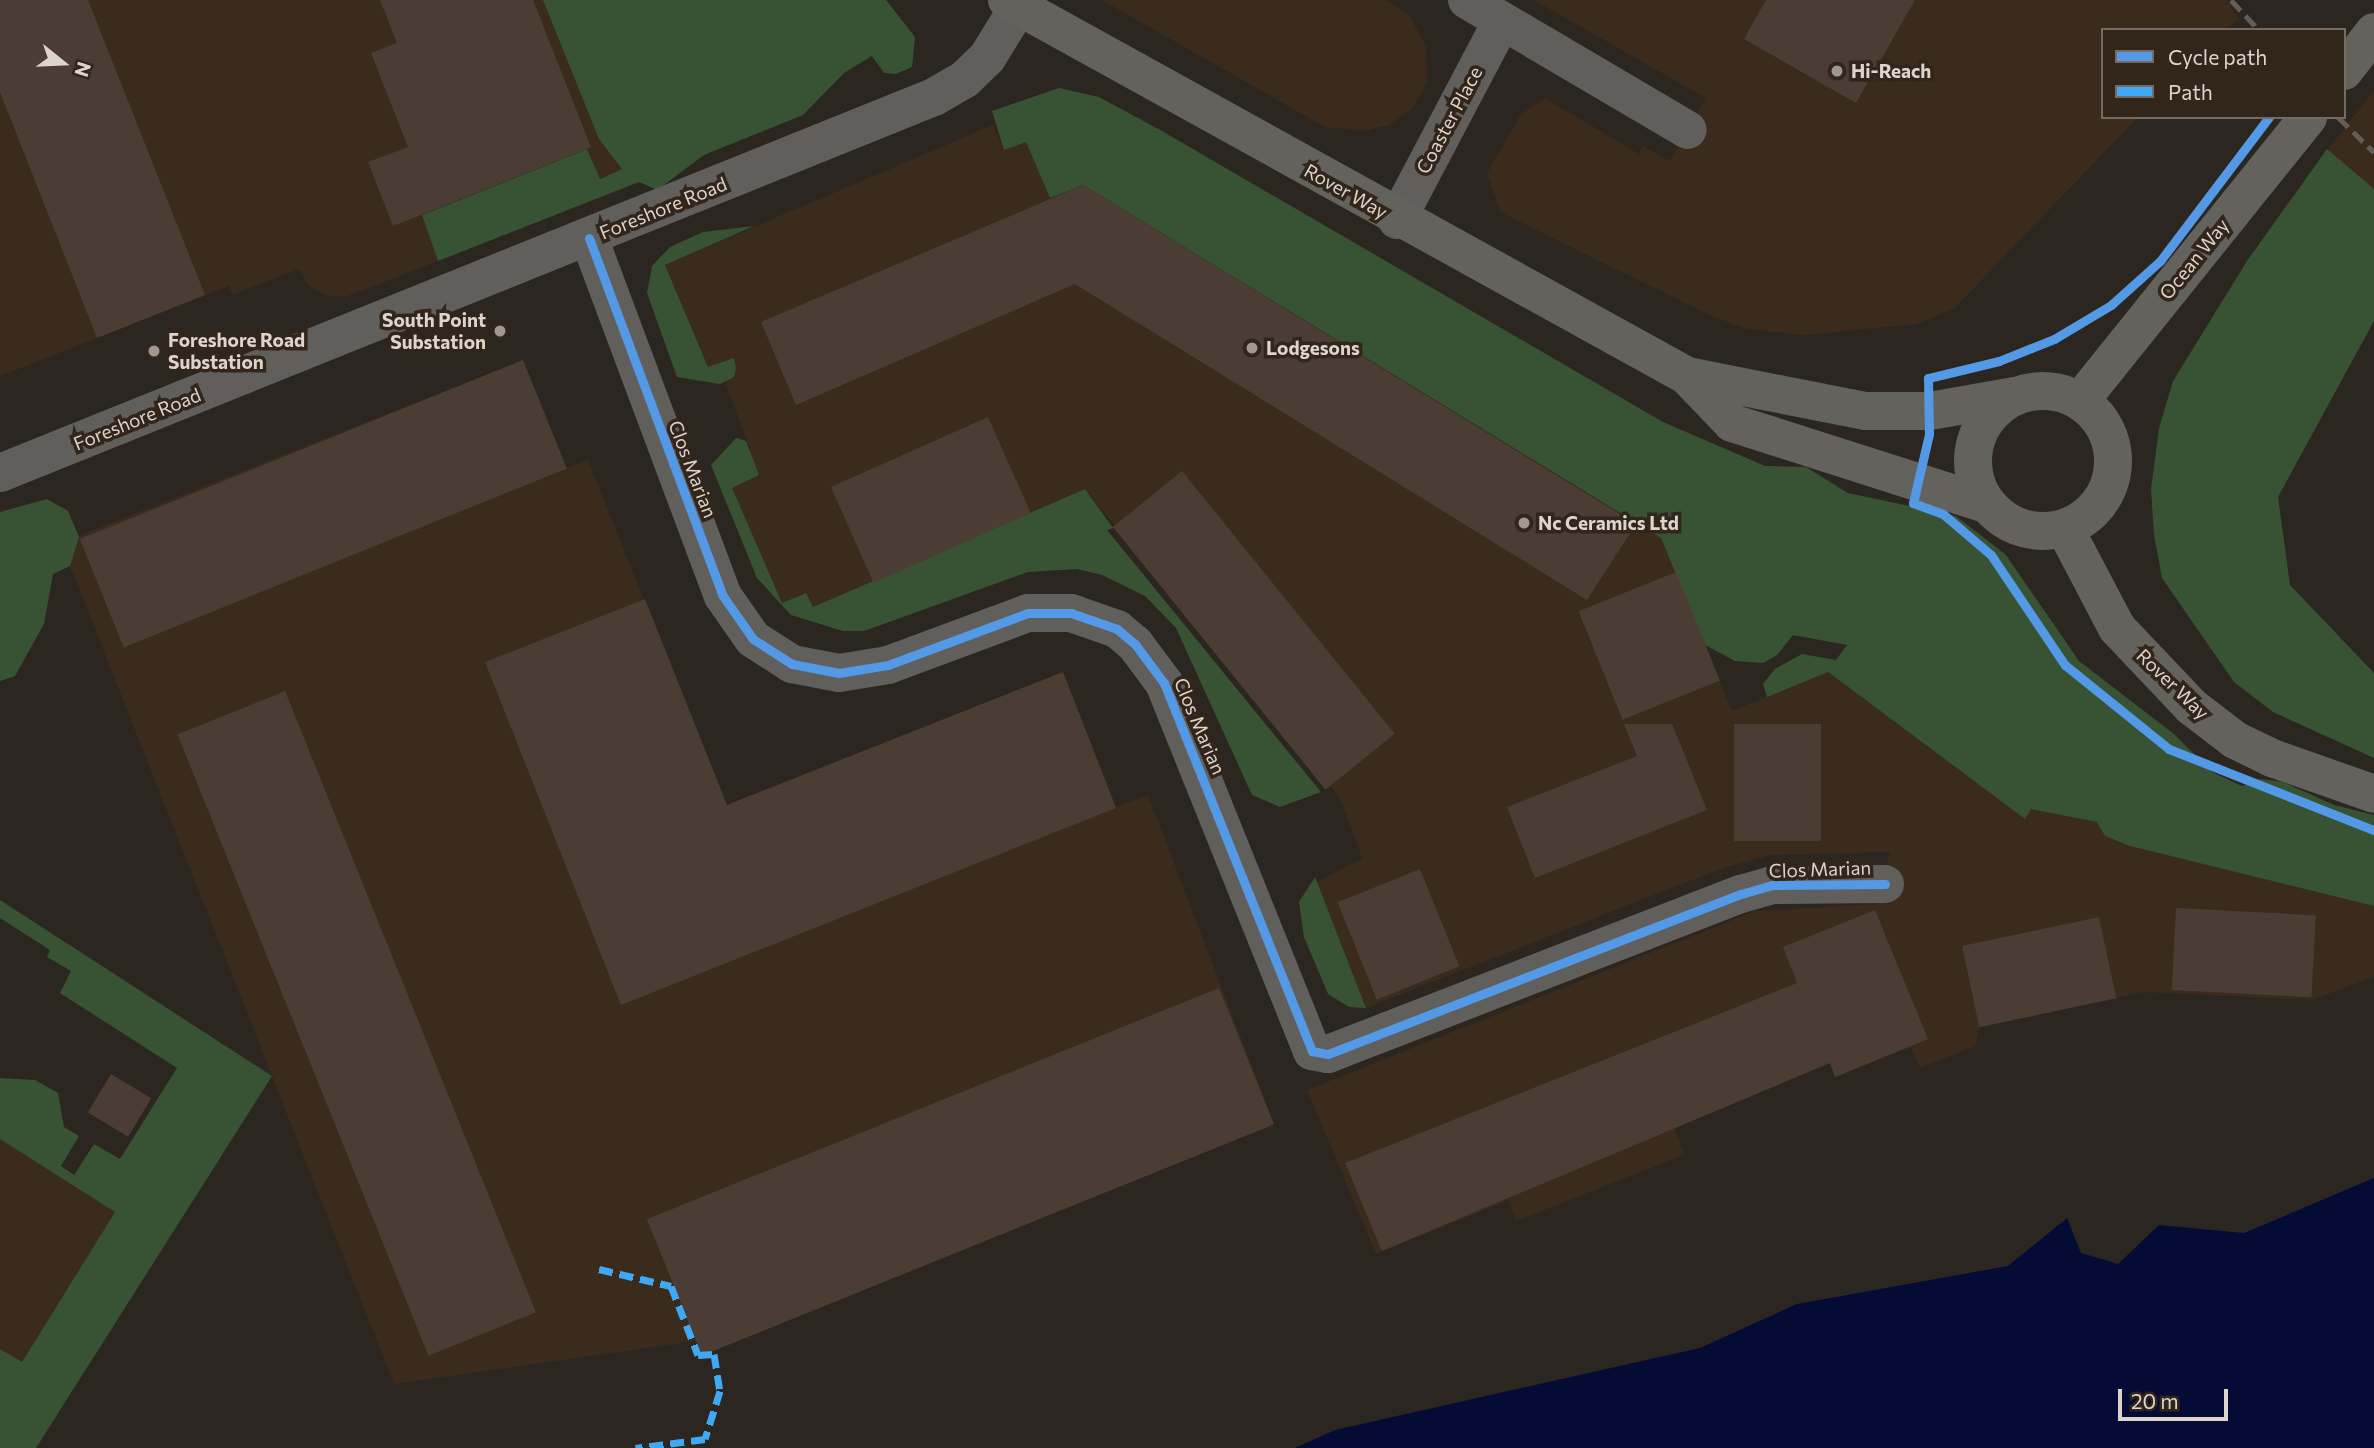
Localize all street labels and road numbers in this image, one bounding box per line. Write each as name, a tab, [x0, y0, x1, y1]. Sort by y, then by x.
street label: Coaster Place	[1411, 63, 1487, 177]
street label: Rover Way	[1300, 159, 1392, 223]
street label: Foreshore Road	[596, 172, 730, 244]
street label: Ocean Way	[2155, 214, 2233, 304]
street label: Foreshore Road	[70, 383, 204, 455]
street label: Clos Marian	[664, 417, 722, 521]
street label: Rover Way	[2132, 644, 2214, 724]
street label: Clos Marian	[1169, 674, 1231, 778]
street label: Clos Marian	[1768, 856, 1872, 882]

